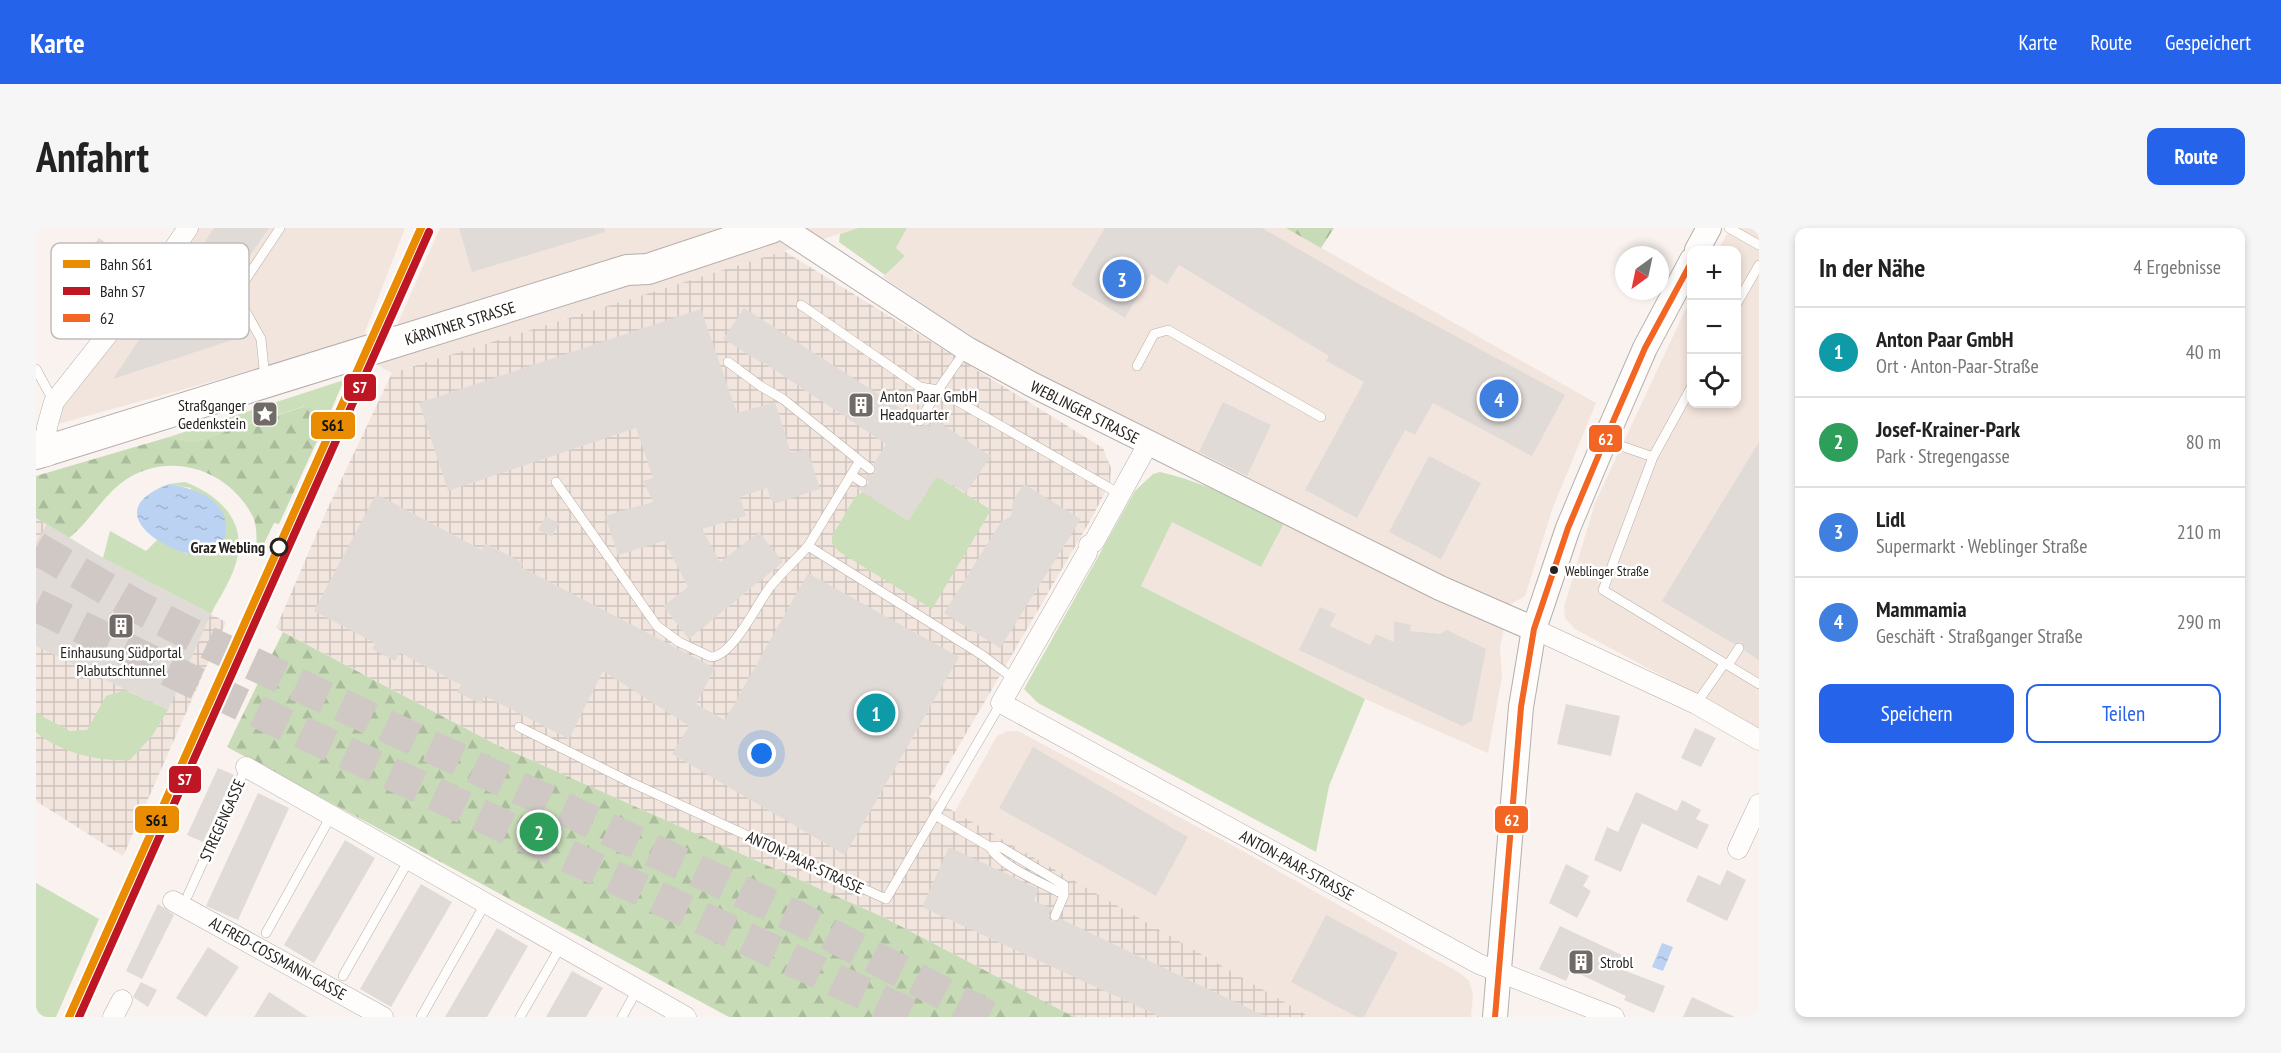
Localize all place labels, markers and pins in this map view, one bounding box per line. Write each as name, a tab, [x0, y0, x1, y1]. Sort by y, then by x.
pin: 3	[1102, 256, 1142, 302]
pin: 4	[1480, 376, 1518, 422]
place label: Anton Paar GmbH Headquarter	[880, 386, 977, 424]
building icon: Anton Paar GmbH Headquarter	[846, 390, 876, 420]
place label: Straßganger Gedenkstein	[178, 395, 247, 433]
place icon: Straßganger Gedenkstein	[250, 399, 280, 429]
place label: Graz Webling	[191, 537, 265, 557]
marker: Graz Webling	[270, 538, 288, 556]
place label: Weblinger Straße	[1565, 562, 1649, 580]
marker: Weblinger Straße	[1548, 564, 1560, 576]
building icon: Einhausung Südportal Plabutschtunnel	[106, 611, 136, 641]
place label: Einhausung Südportal Plabutschtunnel	[60, 642, 182, 680]
pin: 1	[856, 690, 896, 736]
pin: 2	[520, 810, 558, 854]
building icon: Strobl	[1566, 947, 1596, 977]
place label: Strobl	[1600, 952, 1633, 972]

